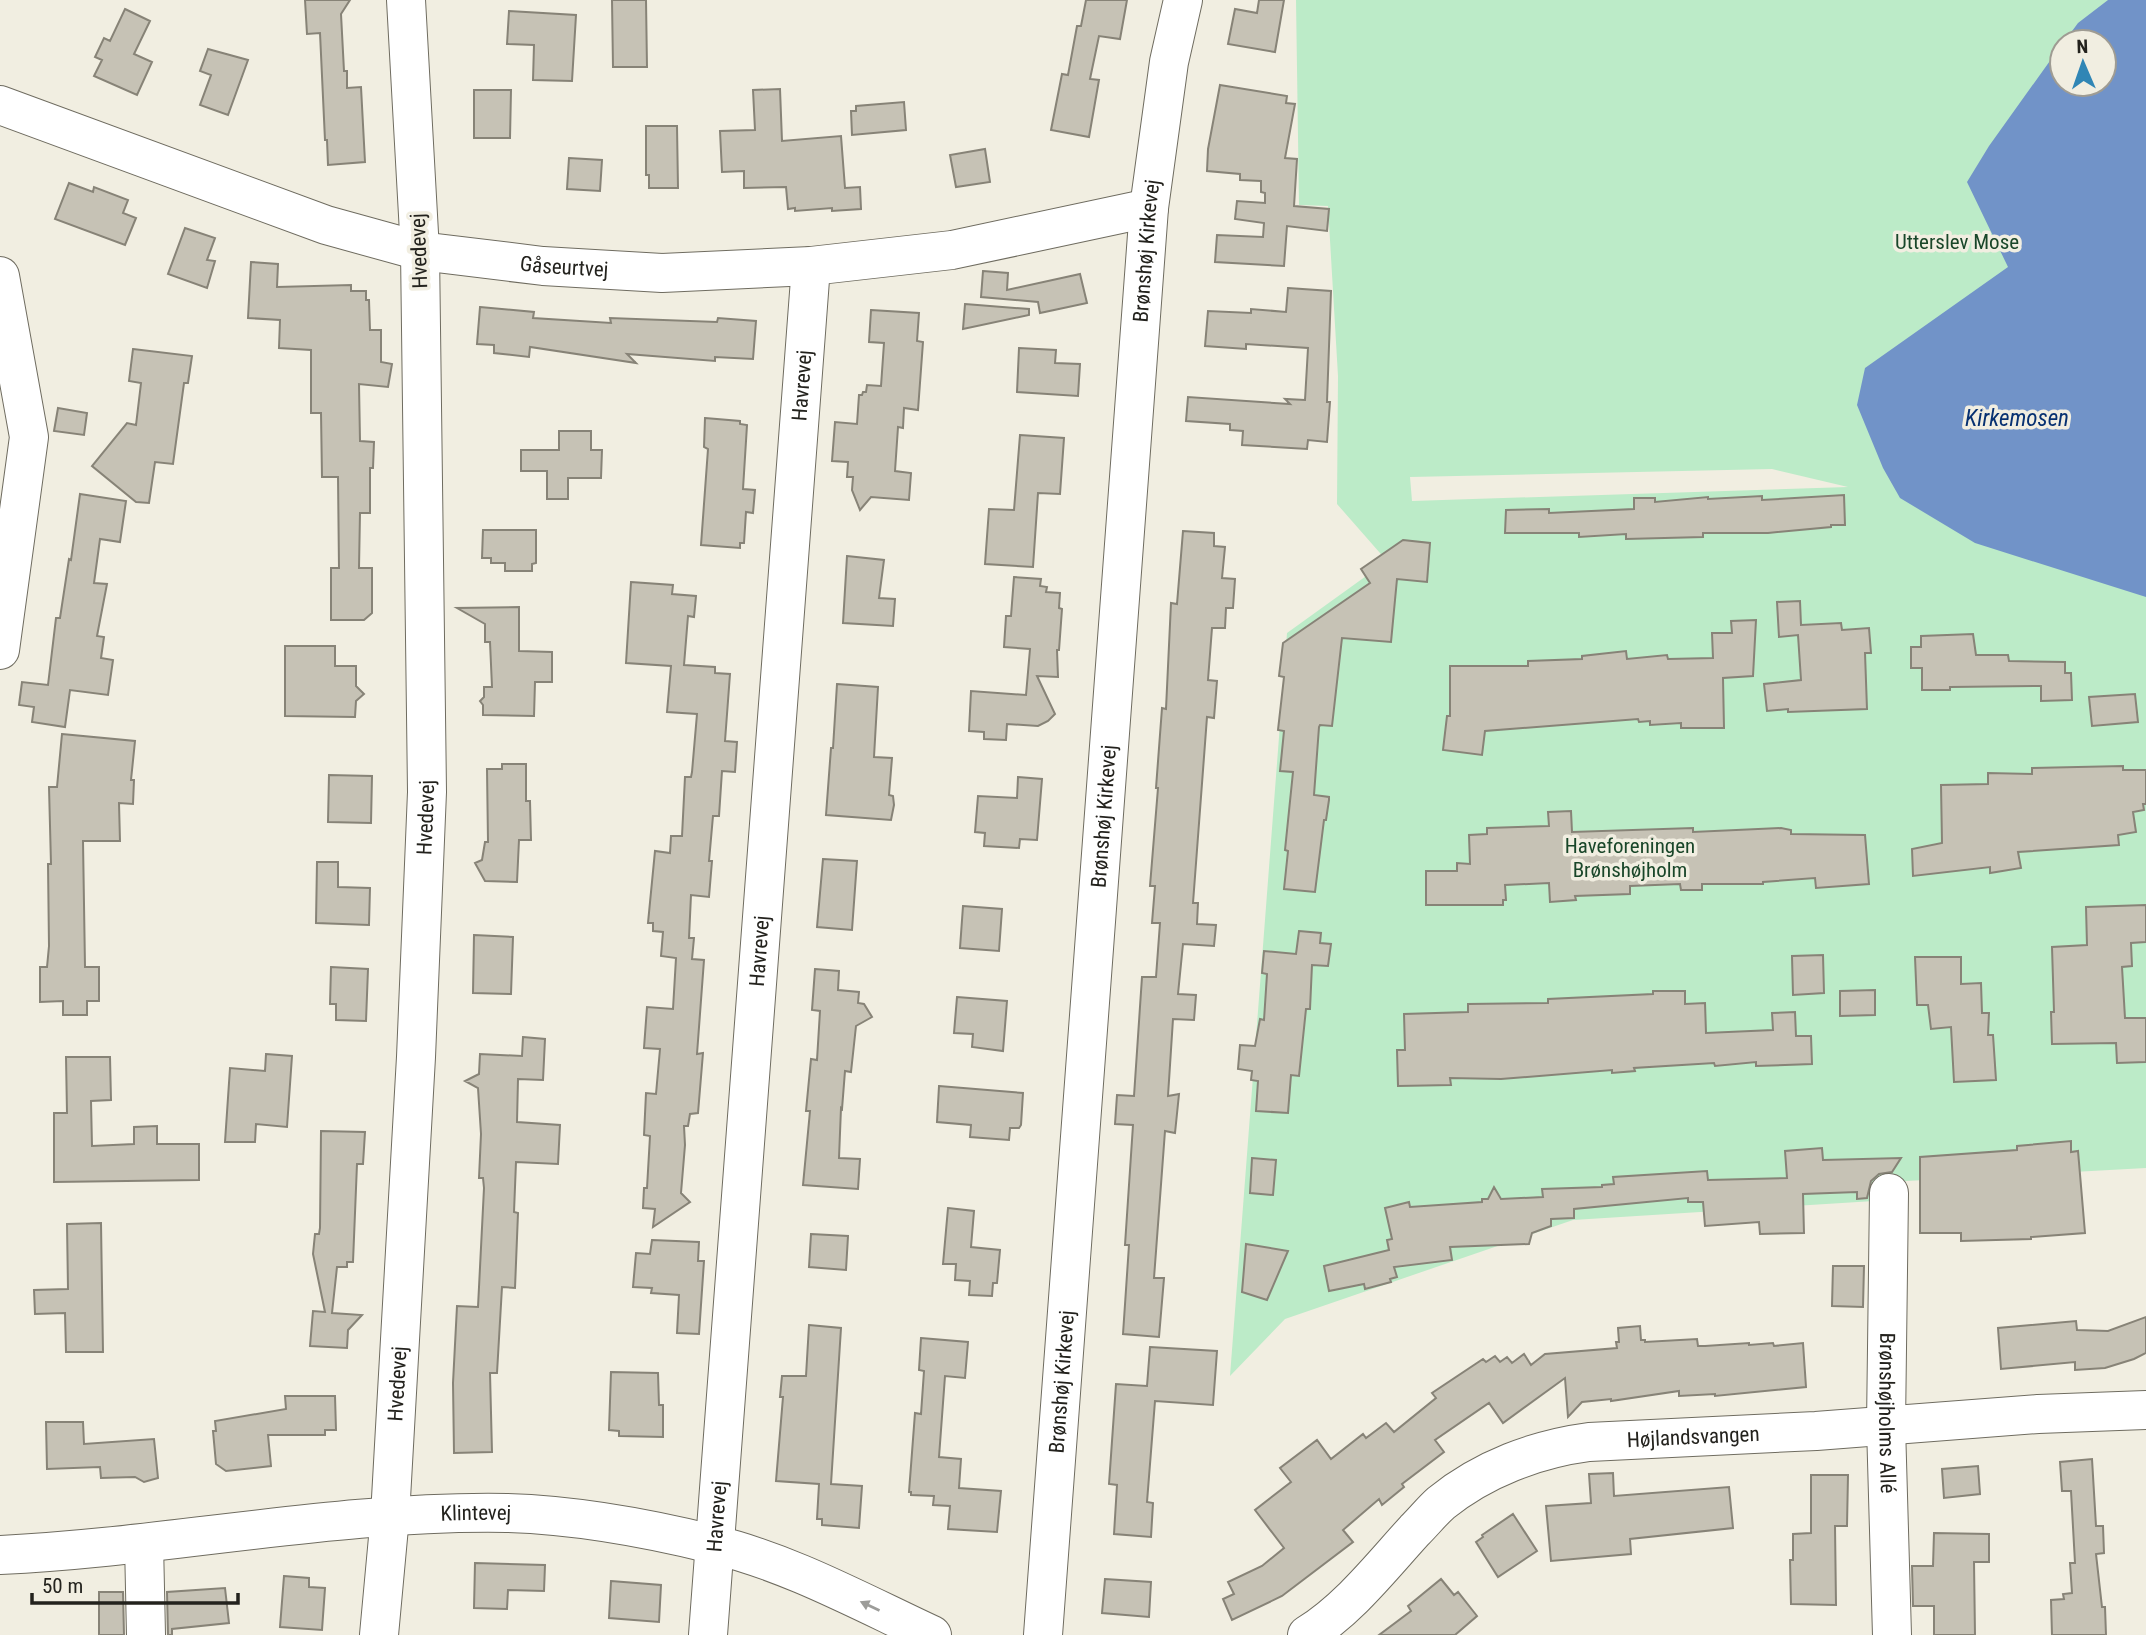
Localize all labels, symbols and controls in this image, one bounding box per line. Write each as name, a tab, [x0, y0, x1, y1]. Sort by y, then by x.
north arrow	[2048, 28, 2118, 98]
text: N	[2076, 35, 2089, 58]
street label: Brønshøj Kirkevej	[1129, 178, 1165, 323]
street label: Hvedevej	[406, 213, 432, 289]
park label: Utterslev Mose	[1895, 230, 2019, 254]
street label: Gåseurtvej	[519, 251, 609, 282]
street label: Havrevej	[787, 349, 817, 422]
water label: Kirkemosen	[1965, 405, 2069, 432]
street label: Brønshøj Kirkevej	[1087, 744, 1121, 889]
street label: Hvedevej	[412, 780, 439, 856]
park label: Haveforeningen Brønshøjholm	[1565, 834, 1695, 882]
street label: Havrevej	[745, 914, 774, 987]
street label: Brønshøj Kirkevej	[1045, 1309, 1079, 1454]
street label: Brønshøjholms Allé	[1874, 1332, 1900, 1494]
street label: Hvedevej	[383, 1345, 412, 1422]
street label: Højlandsvangen	[1626, 1422, 1760, 1452]
street label: Havrevej	[702, 1480, 732, 1553]
street label: Klintevej	[440, 1501, 512, 1526]
scale bar	[32, 1562, 238, 1606]
text: 50 m	[42, 1574, 83, 1598]
one-way arrow	[860, 1600, 880, 1611]

